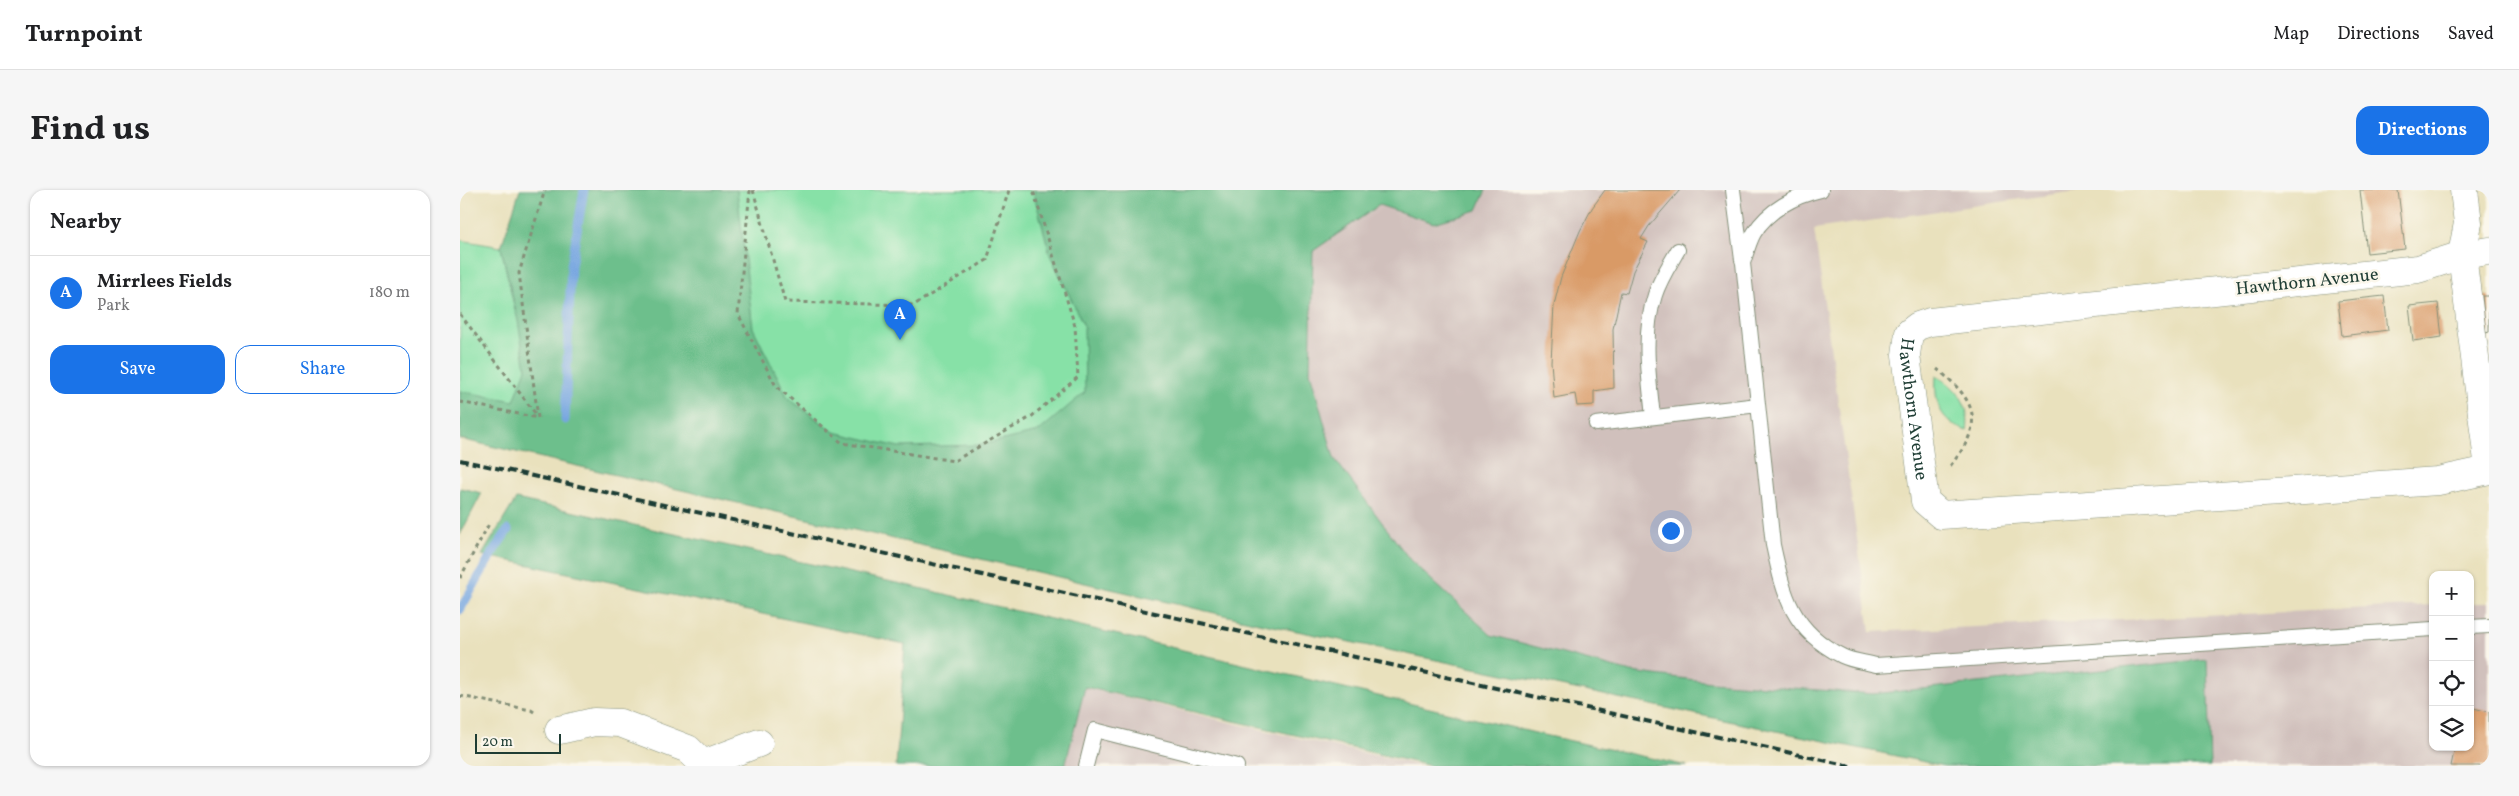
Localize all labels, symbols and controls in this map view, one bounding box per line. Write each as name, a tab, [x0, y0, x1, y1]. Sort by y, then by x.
text: Turnpoint	[25, 18, 143, 52]
text: Map	[2273, 22, 2309, 47]
text: Directions	[2337, 22, 2420, 47]
text: Saved	[2448, 22, 2494, 47]
text: Find us	[30, 106, 150, 154]
button: Directions	[2356, 106, 2489, 155]
text: Nearby	[50, 208, 121, 237]
street label: Hawthorn Avenue	[2235, 263, 2380, 302]
text: Mirrlees Fields	[97, 269, 232, 295]
text: A	[60, 282, 72, 304]
text: 180 m	[369, 282, 410, 304]
text: Park	[97, 295, 130, 317]
pin: A	[884, 299, 916, 340]
street label: Hawthorn Avenue	[1892, 336, 1933, 482]
button: Save	[50, 345, 225, 394]
button: Share	[235, 345, 410, 394]
your location	[1658, 518, 1684, 544]
map controls	[2429, 571, 2474, 751]
button: +	[2429, 571, 2474, 616]
button: −	[2429, 616, 2474, 661]
button: locate	[2429, 661, 2474, 706]
button: layers	[2429, 706, 2474, 751]
scale bar	[475, 731, 561, 754]
text: 20 m	[482, 733, 513, 752]

